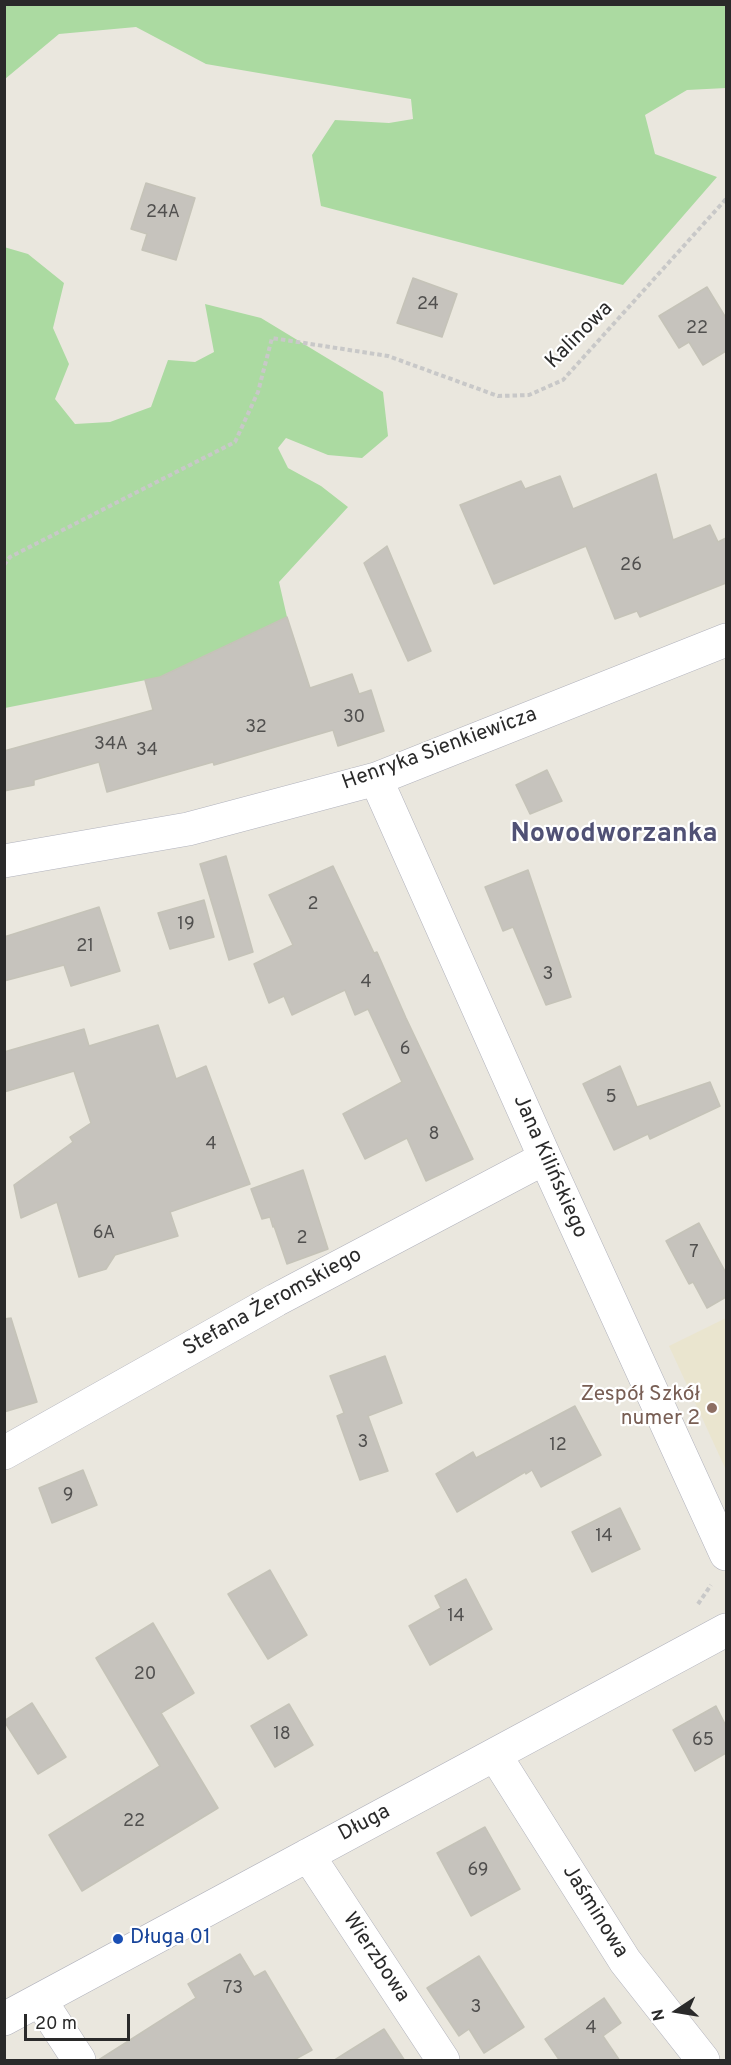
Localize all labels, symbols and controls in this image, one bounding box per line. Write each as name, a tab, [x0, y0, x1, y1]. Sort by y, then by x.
house number: 24A	[146, 202, 180, 224]
house number: 24	[417, 294, 439, 316]
street label: Kalinowa	[541, 297, 619, 375]
house number: 22	[686, 318, 708, 340]
house number: 26	[620, 555, 642, 577]
street label: Henryka Sienkiewicza	[339, 703, 541, 797]
house number: 30	[343, 707, 365, 729]
house number: 32	[245, 717, 267, 739]
house number: 34A	[94, 734, 128, 756]
house number: 34	[136, 740, 158, 762]
district label: Nowodworzanka	[510, 820, 718, 852]
house number: 2	[307, 894, 319, 916]
house number: 19	[177, 914, 195, 936]
house number: 21	[76, 936, 94, 958]
house number: 3	[543, 964, 553, 986]
house number: 4	[360, 972, 372, 994]
house number: 6	[400, 1039, 410, 1061]
house number: 5	[605, 1087, 617, 1109]
street label: Jana Kilińskiego	[506, 1092, 592, 1242]
house number: 8	[429, 1124, 439, 1146]
house number: 4	[205, 1134, 217, 1156]
house number: 6A	[93, 1223, 115, 1245]
house number: 2	[296, 1228, 308, 1250]
house number: 7	[689, 1242, 699, 1264]
street label: Stefana Żeromskiego	[179, 1243, 367, 1363]
place label: Zespół Szkół numer 2	[581, 1383, 700, 1433]
marker: Zespół Szkół numer 2	[705, 1401, 719, 1415]
house number: 3	[358, 1432, 368, 1454]
house number: 12	[549, 1435, 567, 1457]
house number: 9	[63, 1485, 73, 1507]
house number: 14	[595, 1526, 613, 1548]
house number: 14	[447, 1606, 465, 1628]
house number: 20	[134, 1664, 156, 1686]
house number: 18	[273, 1724, 291, 1746]
house number: 65	[692, 1730, 714, 1752]
street label: Długa	[335, 1800, 395, 1848]
house number: 22	[123, 1811, 145, 1833]
house number: 69	[468, 1860, 488, 1882]
street label: Jaśminowa	[555, 1861, 633, 1963]
street label: Wierzbowa	[336, 1908, 414, 2008]
place label: Długa 01	[130, 1926, 211, 1952]
marker: Długa 01	[111, 1932, 125, 1946]
house number: 73	[223, 1978, 243, 2000]
north arrow	[647, 1981, 707, 2041]
house number: 3	[471, 1997, 481, 2019]
scale bar	[27, 2002, 134, 2040]
text: N	[648, 2007, 670, 2022]
text: 20 m	[35, 2013, 77, 2036]
house number: 4	[585, 2018, 597, 2040]

